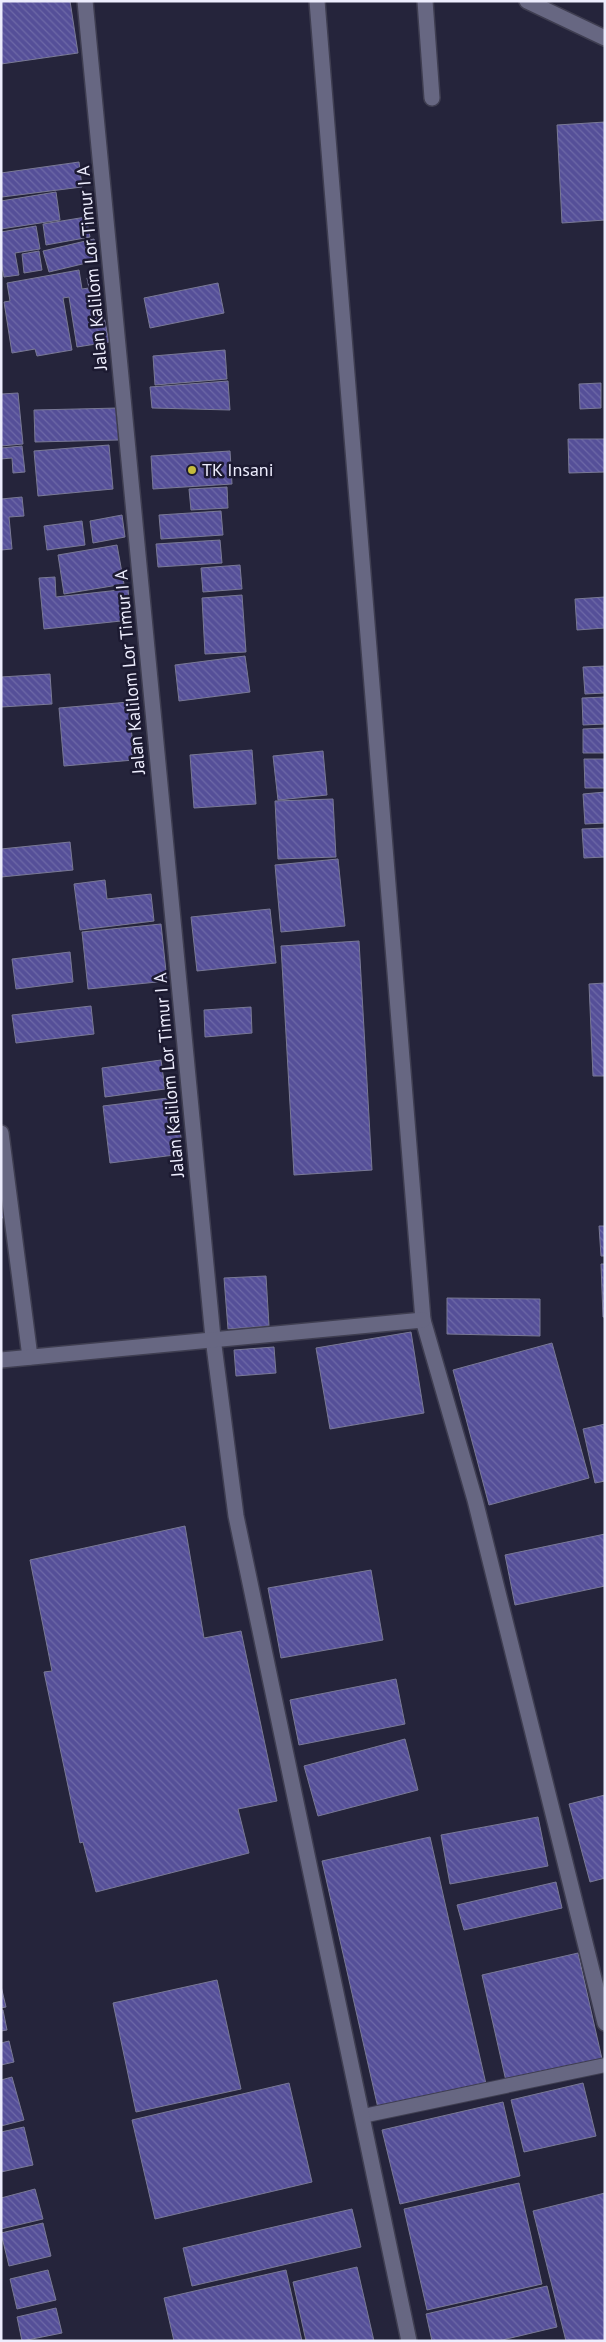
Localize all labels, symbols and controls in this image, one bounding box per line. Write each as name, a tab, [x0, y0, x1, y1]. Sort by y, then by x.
street label: Jalan Kalilom Lor Timur I A	[71, 164, 112, 372]
place label: TK Insani	[202, 458, 274, 481]
marker: TK Insani	[186, 464, 198, 476]
street label: Jalan Kalilom Lor Timur I A	[109, 568, 150, 776]
street label: Jalan Kalilom Lor Timur I A	[148, 971, 189, 1179]

